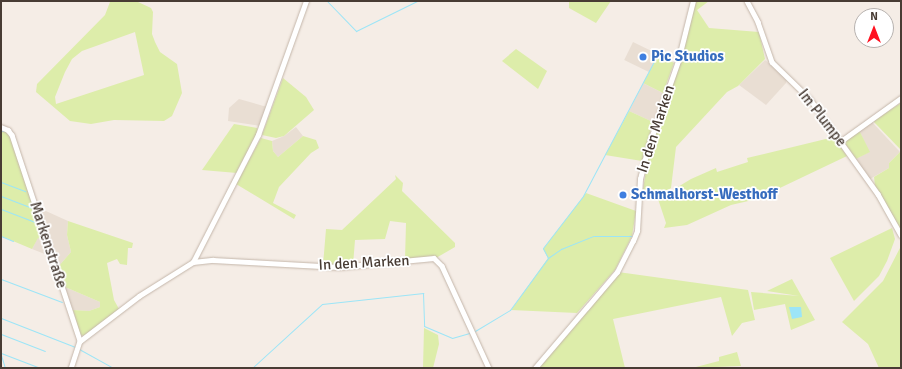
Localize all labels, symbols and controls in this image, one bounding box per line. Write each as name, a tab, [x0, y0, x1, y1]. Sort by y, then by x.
north arrow	[854, 8, 894, 48]
text: N	[870, 10, 878, 23]
place label: Pic Studios	[651, 48, 724, 66]
marker: Pic Studios	[638, 52, 648, 62]
street label: In den Marken	[633, 83, 679, 175]
street label: Im Plumpe	[794, 86, 850, 150]
place label: Schmalhorst-Westhoff	[631, 186, 778, 204]
marker: Schmalhorst-Westhoff	[618, 190, 628, 200]
street label: Markenstraße	[26, 199, 70, 291]
street label: In den Marken	[318, 252, 410, 274]

